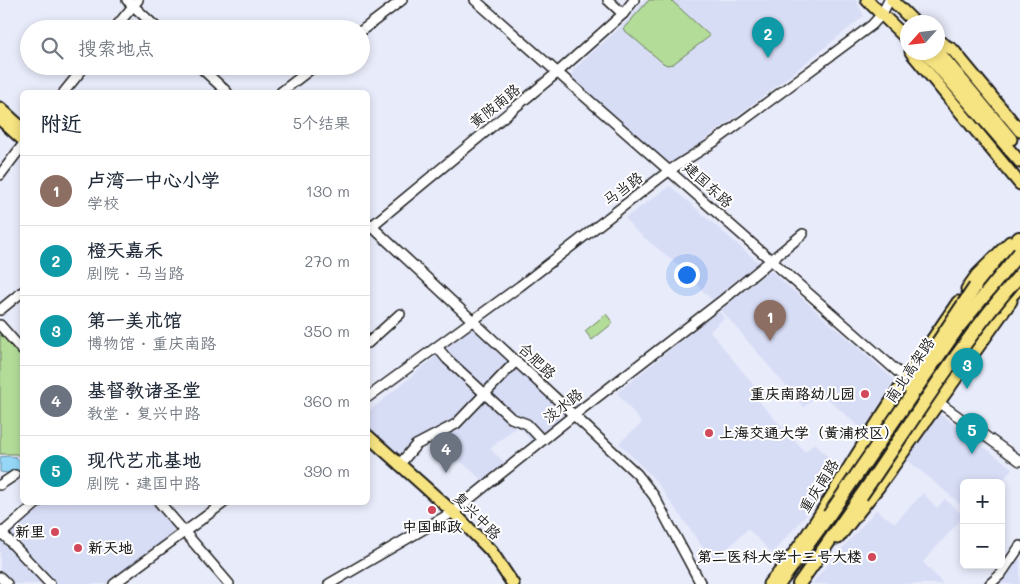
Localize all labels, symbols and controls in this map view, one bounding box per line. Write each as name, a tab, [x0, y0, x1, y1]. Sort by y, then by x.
north arrow	[900, 15, 945, 60]
pin: 2	[752, 17, 784, 58]
search box	[20, 20, 370, 75]
icon: search	[38, 34, 66, 62]
text: 搜索地点	[78, 35, 154, 60]
street label: 黄陂南路	[465, 79, 524, 132]
text: 附近	[40, 109, 82, 136]
text: 5个结果	[293, 112, 350, 133]
street label: 建国东路	[680, 157, 738, 212]
text: 卢湾一中心小学	[87, 167, 220, 192]
street label: 马当路	[598, 167, 646, 210]
text: 1	[52, 180, 60, 201]
text: 130 m	[306, 180, 350, 201]
text: 学校	[87, 192, 119, 213]
text: 橙天嘉禾	[87, 237, 163, 262]
text: 2	[52, 250, 60, 271]
text: 270 m	[304, 250, 350, 271]
text: 剧院 · 马当路	[87, 262, 184, 283]
your location	[674, 262, 700, 288]
pin: 1	[754, 300, 786, 341]
text: 第一美术馆	[87, 307, 182, 332]
text: 3	[51, 320, 61, 341]
text: 350 m	[304, 320, 350, 341]
text: 博物馆 · 重庆南路	[87, 332, 216, 353]
street label: 南北高架路	[880, 333, 938, 406]
street label: 合肥路	[514, 338, 561, 383]
pin: 3	[951, 348, 983, 389]
text: 基督教诸圣堂	[87, 377, 201, 402]
street label: 淡水路	[538, 383, 586, 427]
place label: 重庆南路幼儿园	[750, 383, 855, 403]
marker: 重庆南路幼儿园	[859, 388, 871, 400]
text: 4	[51, 390, 61, 411]
text: 360 m	[303, 390, 350, 411]
text: 教堂 · 复兴中路	[87, 402, 200, 423]
pin: 5	[956, 413, 988, 454]
place label: 上海交通大学（黄浦校区）	[719, 422, 899, 442]
marker: 上海交通大学（黄浦校区）	[703, 427, 715, 439]
pin: 4	[430, 432, 462, 473]
text: 现代艺术基地	[87, 447, 201, 472]
street label: 重庆南路	[794, 455, 843, 516]
text: 5	[51, 460, 61, 481]
text: 390 m	[303, 460, 350, 481]
text: 剧院 · 建国中路	[87, 472, 200, 493]
map controls	[960, 479, 1005, 569]
button: +	[960, 479, 1005, 524]
street label: 复兴中路	[449, 487, 506, 544]
marker: 中国邮政	[426, 504, 438, 516]
place label: 中国邮政	[402, 516, 462, 536]
place label: 新里	[15, 521, 45, 541]
button: −	[960, 524, 1005, 569]
marker: 新里	[49, 526, 61, 538]
place label: 新天地	[88, 537, 133, 557]
marker: 新天地	[72, 542, 84, 554]
place label: 第二医科大学十二号大楼	[697, 546, 862, 566]
marker: 第二医科大学十二号大楼	[866, 551, 878, 563]

